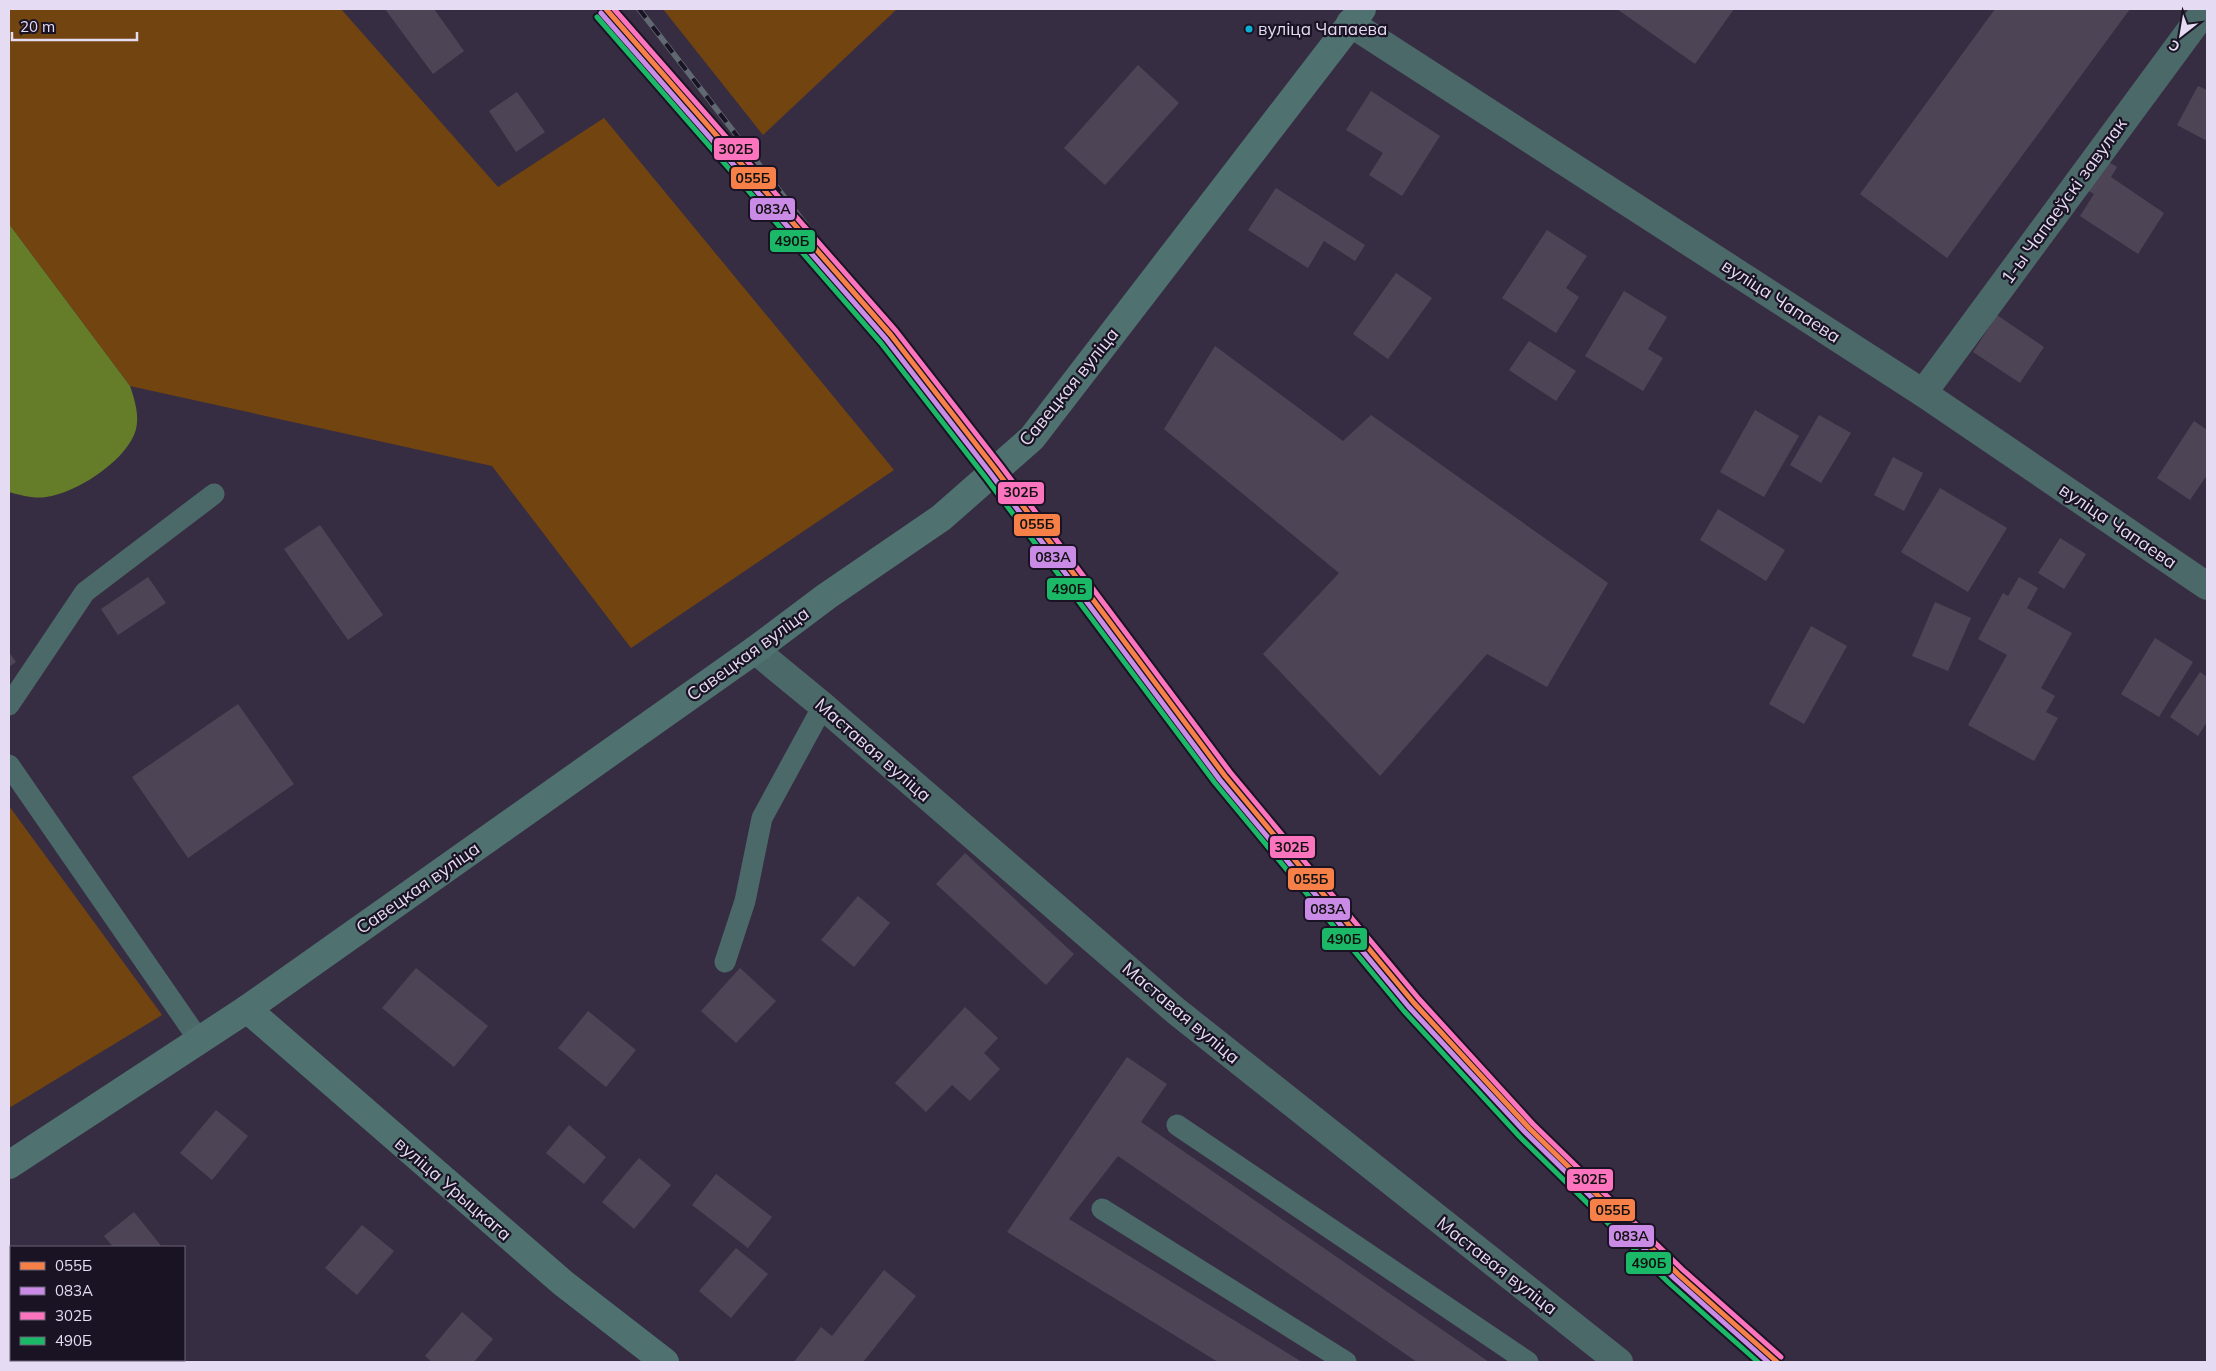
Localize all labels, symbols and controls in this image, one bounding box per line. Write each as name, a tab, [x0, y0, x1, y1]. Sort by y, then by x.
scale bar	[12, 10, 138, 42]
north arrow	[2156, 10, 2206, 60]
text: 20 m	[20, 17, 55, 36]
place label: вуліца Чапаева	[1258, 18, 1387, 40]
marker: вуліца Чапаева	[1244, 24, 1254, 34]
text: С	[2166, 36, 2183, 56]
street label: 1-ы Чапаеўскі завулак	[1996, 113, 2132, 288]
line badge: 302Б	[713, 137, 760, 161]
text: 302Б	[719, 140, 754, 158]
line badge: 055Б	[730, 166, 777, 190]
text: 055Б	[736, 169, 771, 187]
line badge: 083А	[749, 197, 796, 221]
text: 083А	[755, 200, 791, 218]
line badge: 490Б	[769, 229, 816, 253]
text: 490Б	[775, 232, 810, 250]
street label: вуліца Чапаева	[1718, 254, 1845, 348]
street label: Савецкая вуліца	[1014, 323, 1123, 451]
street label: вуліца Чапаева	[2055, 478, 2182, 573]
line badge: 302Б	[997, 481, 1045, 505]
text: 302Б	[1004, 483, 1039, 501]
line badge: 055Б	[1013, 513, 1061, 537]
text: 055Б	[1020, 515, 1055, 533]
line badge: 083А	[1029, 545, 1077, 569]
text: 083А	[1035, 548, 1071, 566]
line badge: 490Б	[1046, 577, 1093, 601]
text: 490Б	[1052, 580, 1087, 598]
street label: Савецкая вуліца	[682, 601, 813, 706]
street label: Маставая вуліца	[810, 693, 936, 806]
line badge: 302Б	[1269, 835, 1316, 859]
street label: Савецкая вуліца	[351, 836, 484, 939]
text: 302Б	[1275, 838, 1310, 856]
line badge: 055Б	[1287, 867, 1335, 891]
text: 055Б	[1294, 870, 1329, 888]
line badge: 083А	[1304, 897, 1351, 921]
text: 083А	[1310, 900, 1346, 918]
line badge: 490Б	[1321, 927, 1368, 951]
text: 490Б	[1327, 930, 1362, 948]
street label: Маставая вуліца	[1118, 957, 1245, 1069]
street label: вуліца Урыцкага	[390, 1132, 516, 1246]
line badge: 302Б	[1566, 1168, 1614, 1192]
text: 302Б	[1573, 1170, 1608, 1188]
line badge: 055Б	[1589, 1198, 1636, 1222]
text: 055Б	[1596, 1201, 1631, 1219]
street label: Маставая вуліца	[1432, 1211, 1562, 1320]
line badge: 083А	[1608, 1224, 1655, 1248]
text: 083А	[1613, 1227, 1649, 1245]
legend	[10, 1246, 185, 1361]
line badge: 490Б	[1625, 1251, 1672, 1275]
text: 490Б	[1632, 1254, 1667, 1272]
text: 055Б	[55, 1256, 92, 1275]
text: 083А	[55, 1281, 93, 1300]
text: 302Б	[55, 1306, 92, 1325]
text: 490Б	[55, 1331, 92, 1350]

